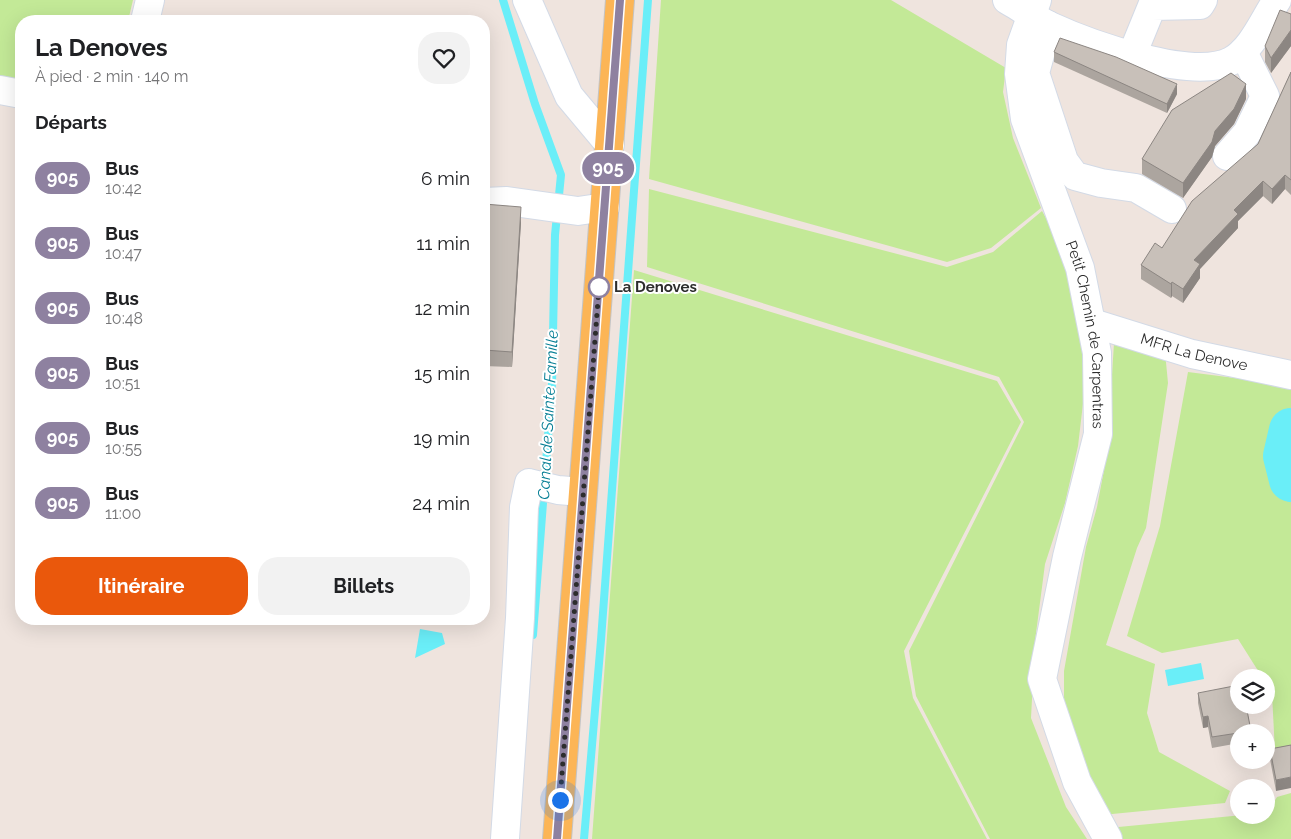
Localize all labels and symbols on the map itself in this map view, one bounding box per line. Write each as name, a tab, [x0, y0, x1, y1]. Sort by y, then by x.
line badge: 905	[579, 152, 637, 184]
street label: Petit Chemin de Carpentras	[1062, 238, 1107, 429]
marker: La Denoves	[588, 276, 610, 298]
place label: La Denoves	[614, 278, 697, 296]
water label: Canal de Sainte Famille	[534, 329, 562, 500]
street label: MFR La Denove	[1138, 330, 1249, 375]
your location	[548, 788, 573, 813]

